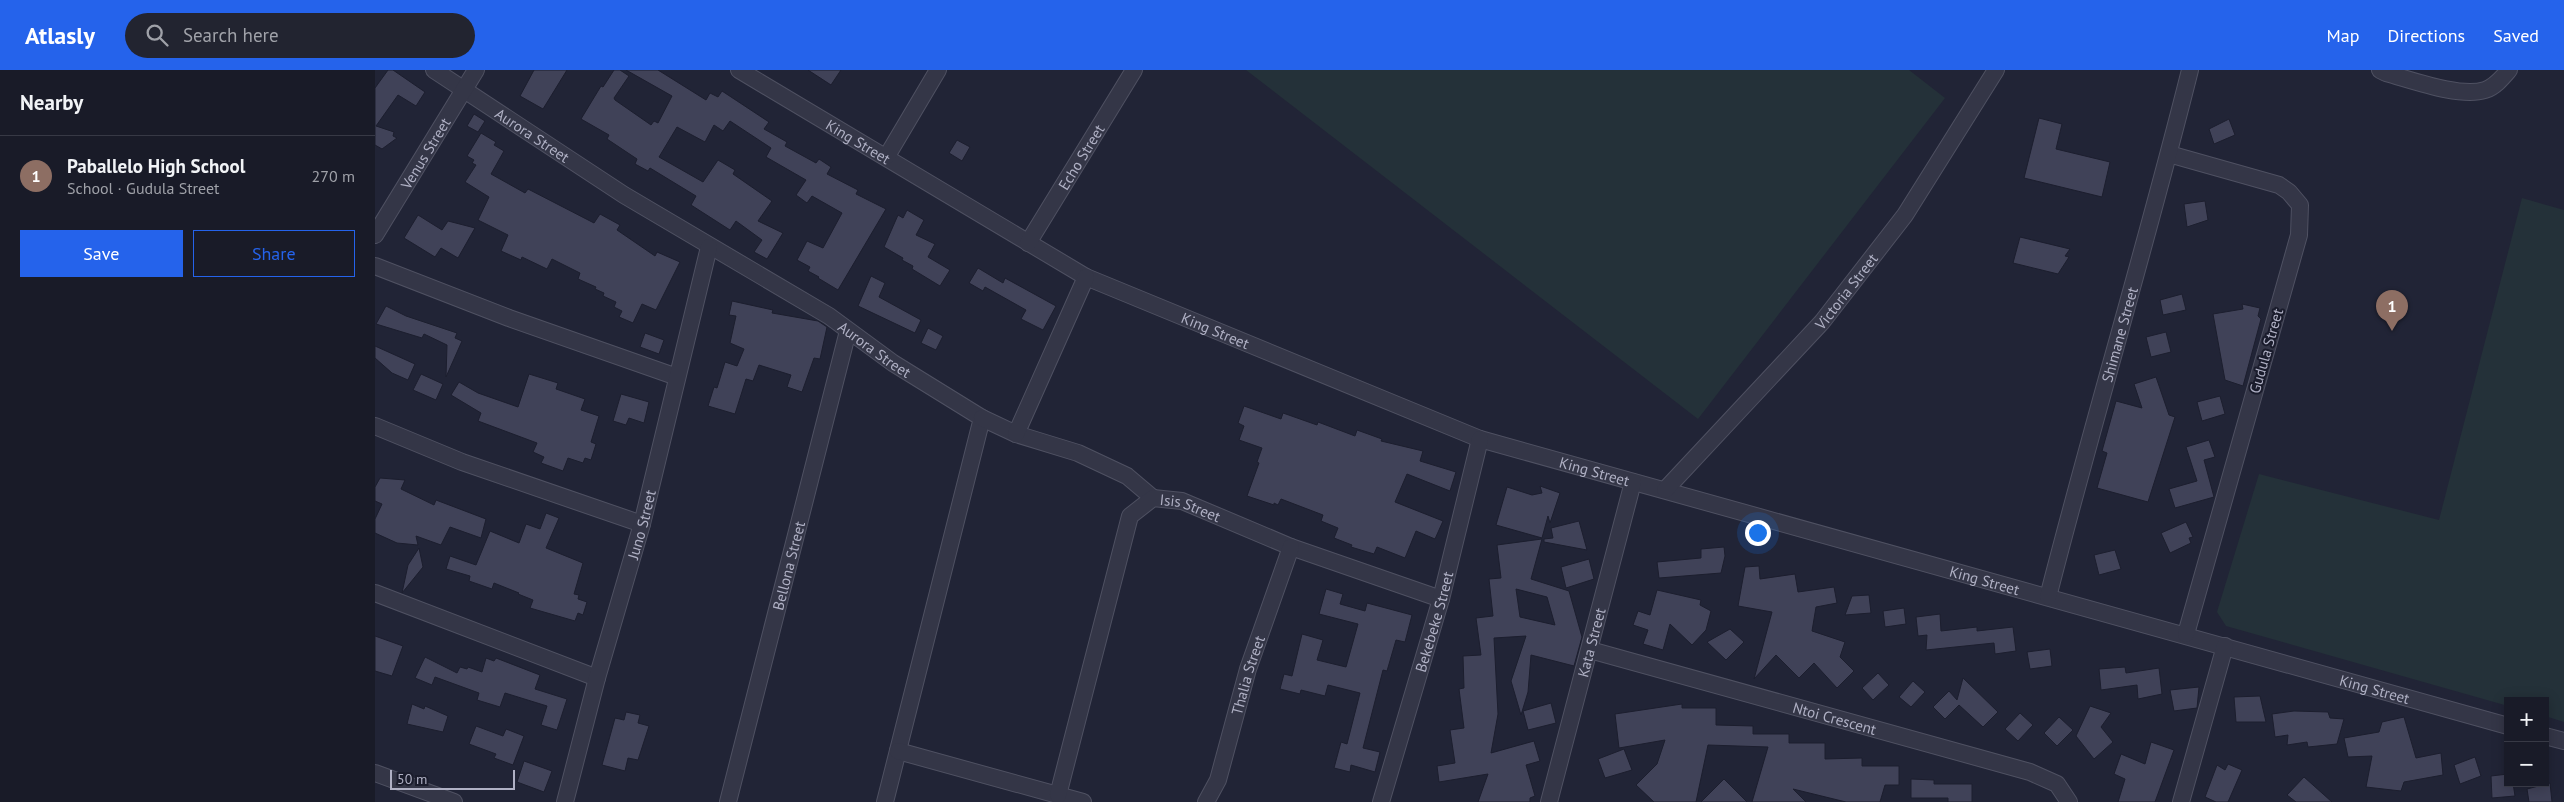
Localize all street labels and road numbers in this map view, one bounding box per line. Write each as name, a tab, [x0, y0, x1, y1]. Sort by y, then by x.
street label: Aurora Street	[492, 104, 573, 166]
street label: Venus Street	[396, 114, 454, 193]
street label: King Street	[823, 115, 894, 168]
street label: Echo Street	[1053, 121, 1108, 193]
street label: Victoria Street	[1810, 249, 1881, 334]
street label: Shimane Street	[2097, 285, 2141, 384]
street label: Gudula Street	[2245, 306, 2287, 396]
street label: King Street	[1179, 308, 1252, 353]
street label: Aurora Street	[835, 317, 915, 381]
street label: King Street	[1557, 452, 1632, 490]
street label: Juno Street	[622, 488, 659, 562]
street label: Isis Street	[1159, 489, 1224, 526]
street label: Bellona Street	[768, 519, 809, 612]
street label: King Street	[1947, 561, 2022, 599]
street label: Bekebeke Street	[1410, 569, 1457, 674]
street label: Kata Street	[1573, 606, 1609, 679]
street label: Thalia Street	[1227, 633, 1269, 717]
street label: King Street	[2338, 670, 2412, 708]
street label: Ntoi Crescent	[1791, 697, 1879, 738]

